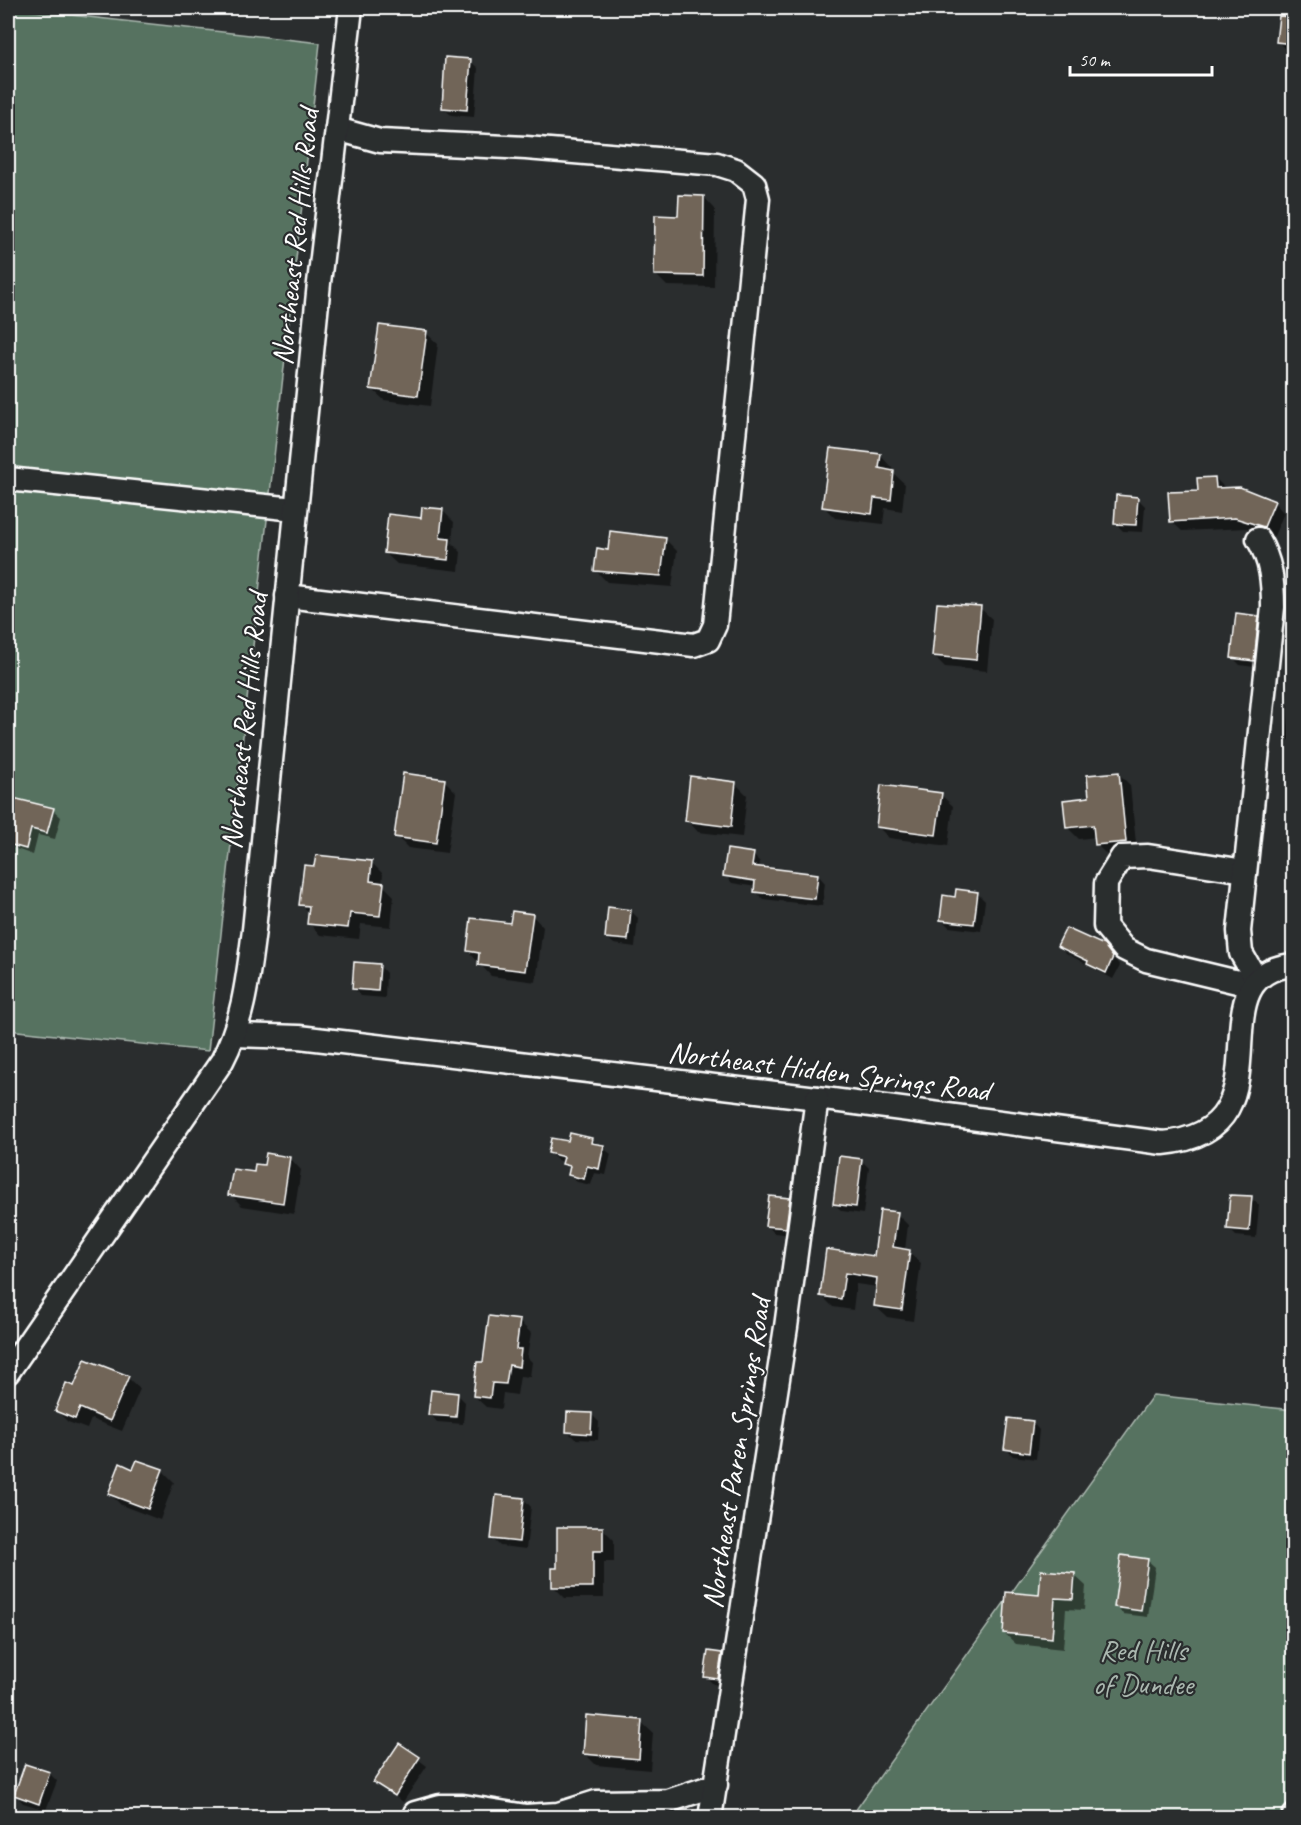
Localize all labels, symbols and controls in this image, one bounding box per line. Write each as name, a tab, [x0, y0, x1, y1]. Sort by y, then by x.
scale bar	[1070, 39, 1212, 77]
text: 50 m	[1079, 49, 1112, 71]
street label: Northeast Red Hills Road	[263, 103, 328, 367]
street label: Northeast Red Hills Road	[212, 587, 277, 851]
street label: Northeast Hidden Springs Road	[666, 1032, 996, 1110]
street label: Northeast Paren Springs Road	[693, 1291, 780, 1611]
park label: Red Hills of Dundee	[1093, 1631, 1195, 1703]

